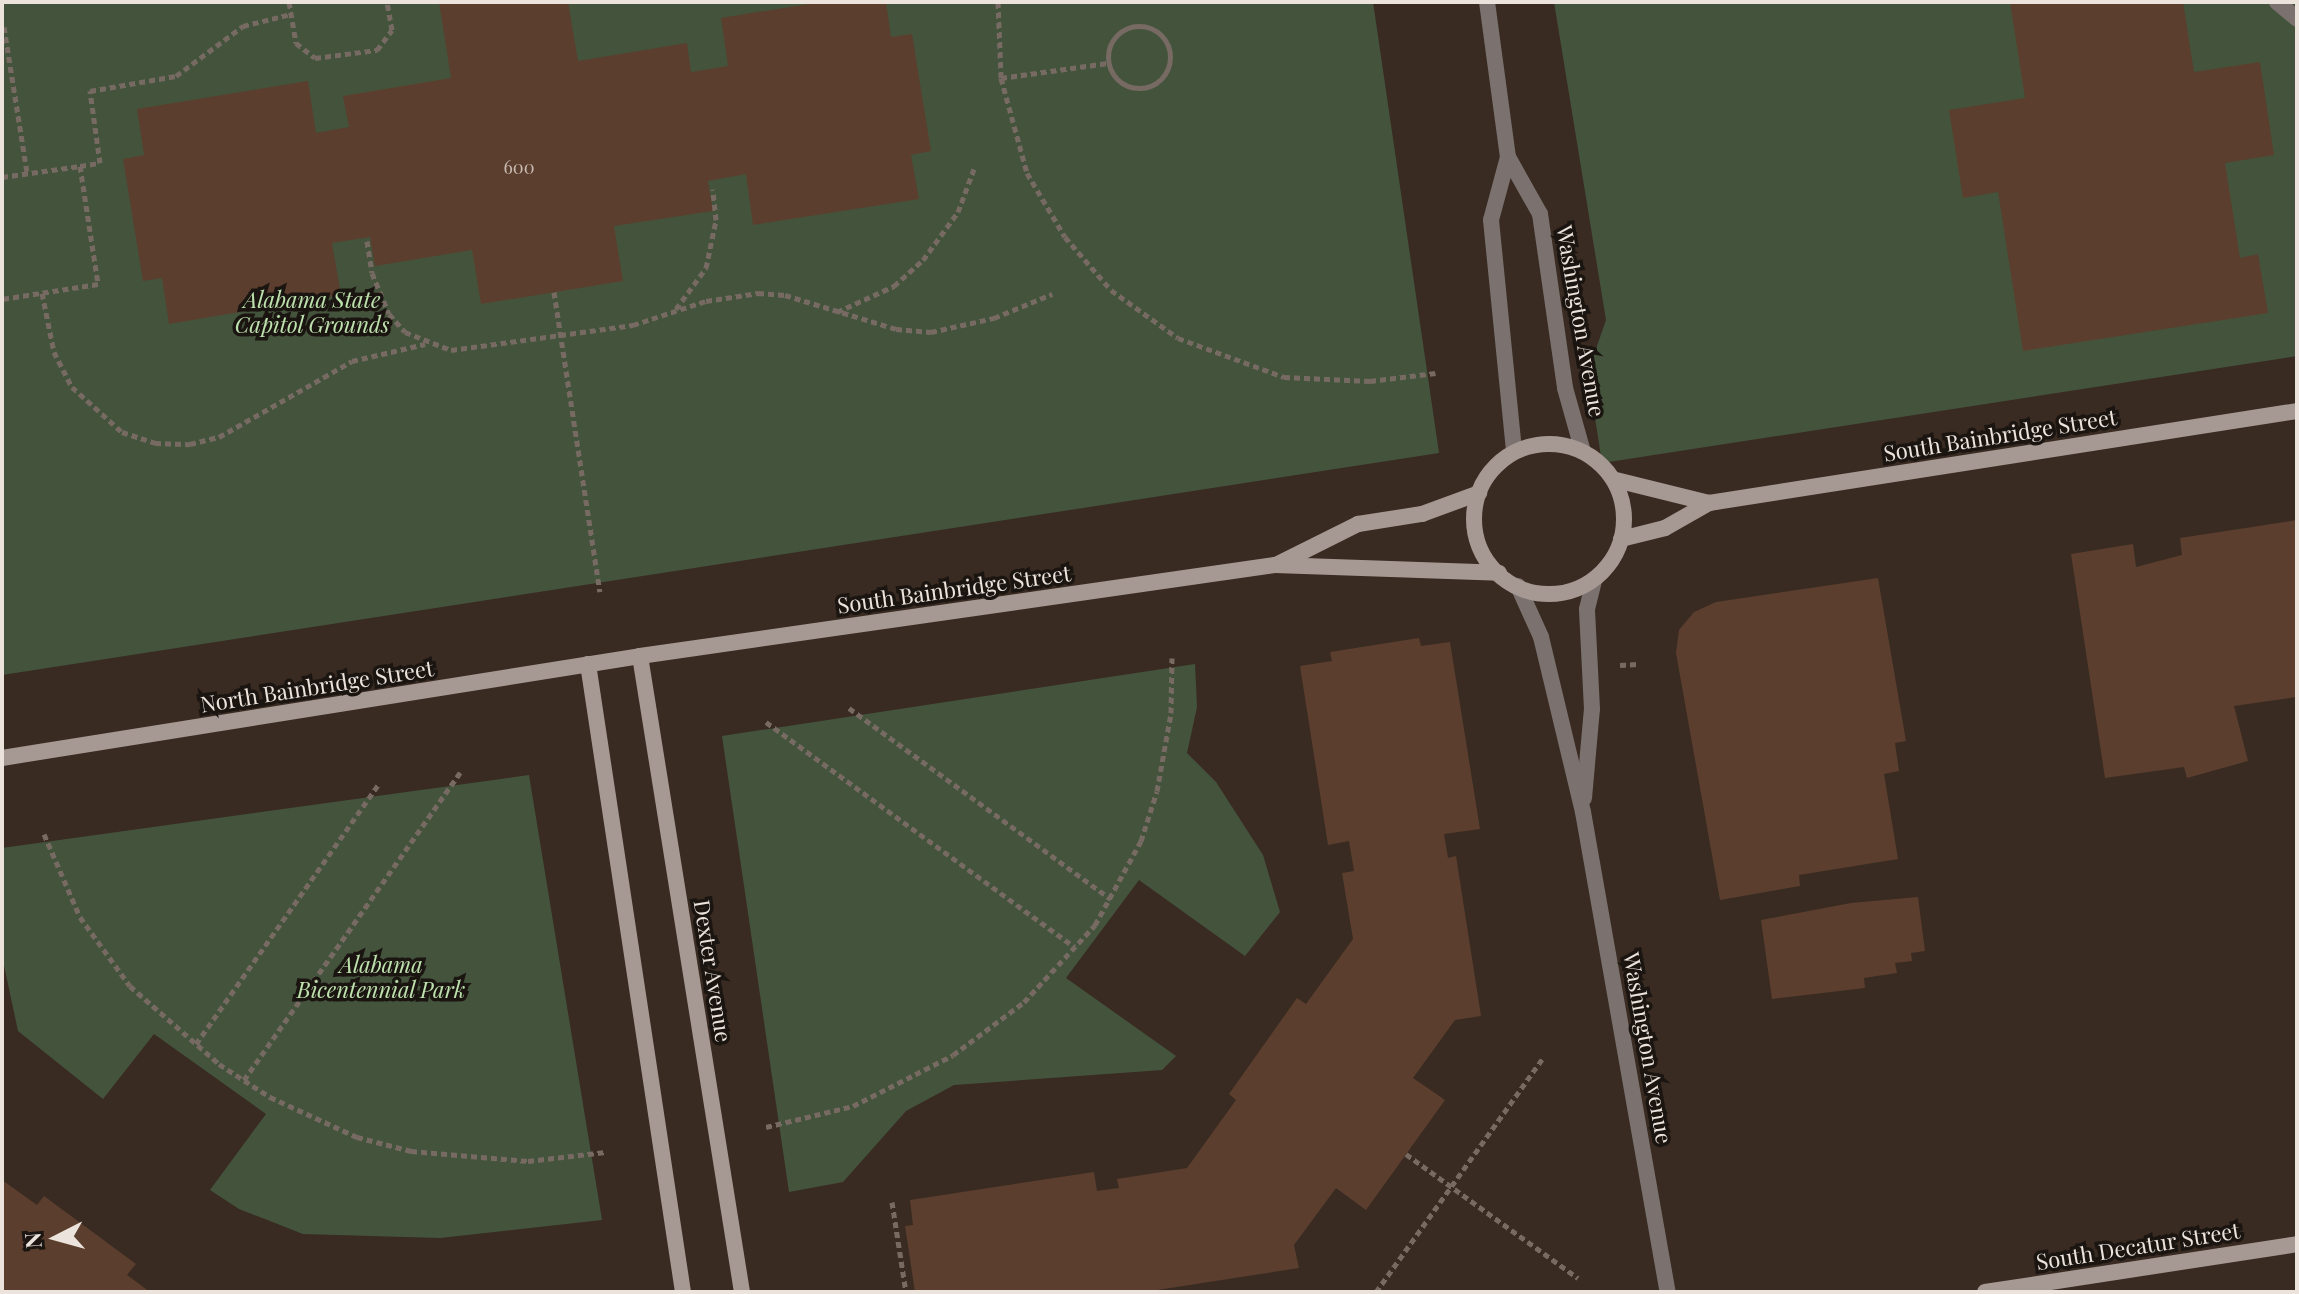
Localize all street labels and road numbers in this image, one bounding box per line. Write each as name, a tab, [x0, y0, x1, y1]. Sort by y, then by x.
street label: Washington Avenue	[1551, 223, 1611, 419]
street label: South Bainbridge Street	[1882, 404, 2118, 466]
street label: South Bainbridge Street	[835, 560, 1073, 618]
street label: North Bainbridge Street	[198, 655, 436, 717]
street label: Dexter Avenue	[689, 897, 737, 1045]
street label: Washington Avenue	[1618, 950, 1678, 1146]
street label: South Decatur Street	[2034, 1217, 2242, 1275]

